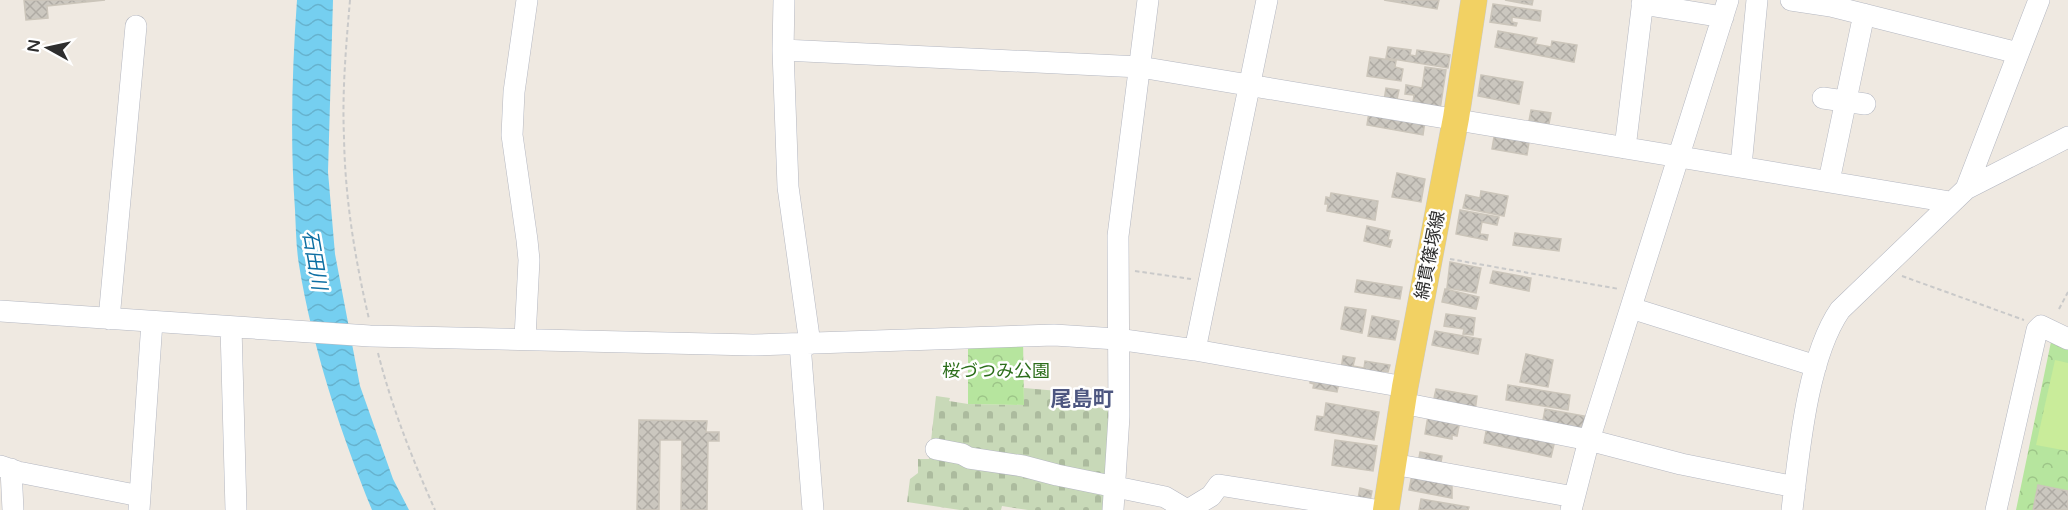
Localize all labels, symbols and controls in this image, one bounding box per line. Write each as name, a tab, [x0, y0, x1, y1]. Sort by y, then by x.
north arrow	[18, 18, 78, 78]
text: N	[23, 38, 45, 54]
street label: 綿貫篠塚線	[1411, 209, 1449, 301]
water label: 石田川	[297, 228, 331, 294]
park label: 桜づつみ公園	[942, 360, 1050, 382]
district label: 尾島町	[1051, 387, 1114, 412]

